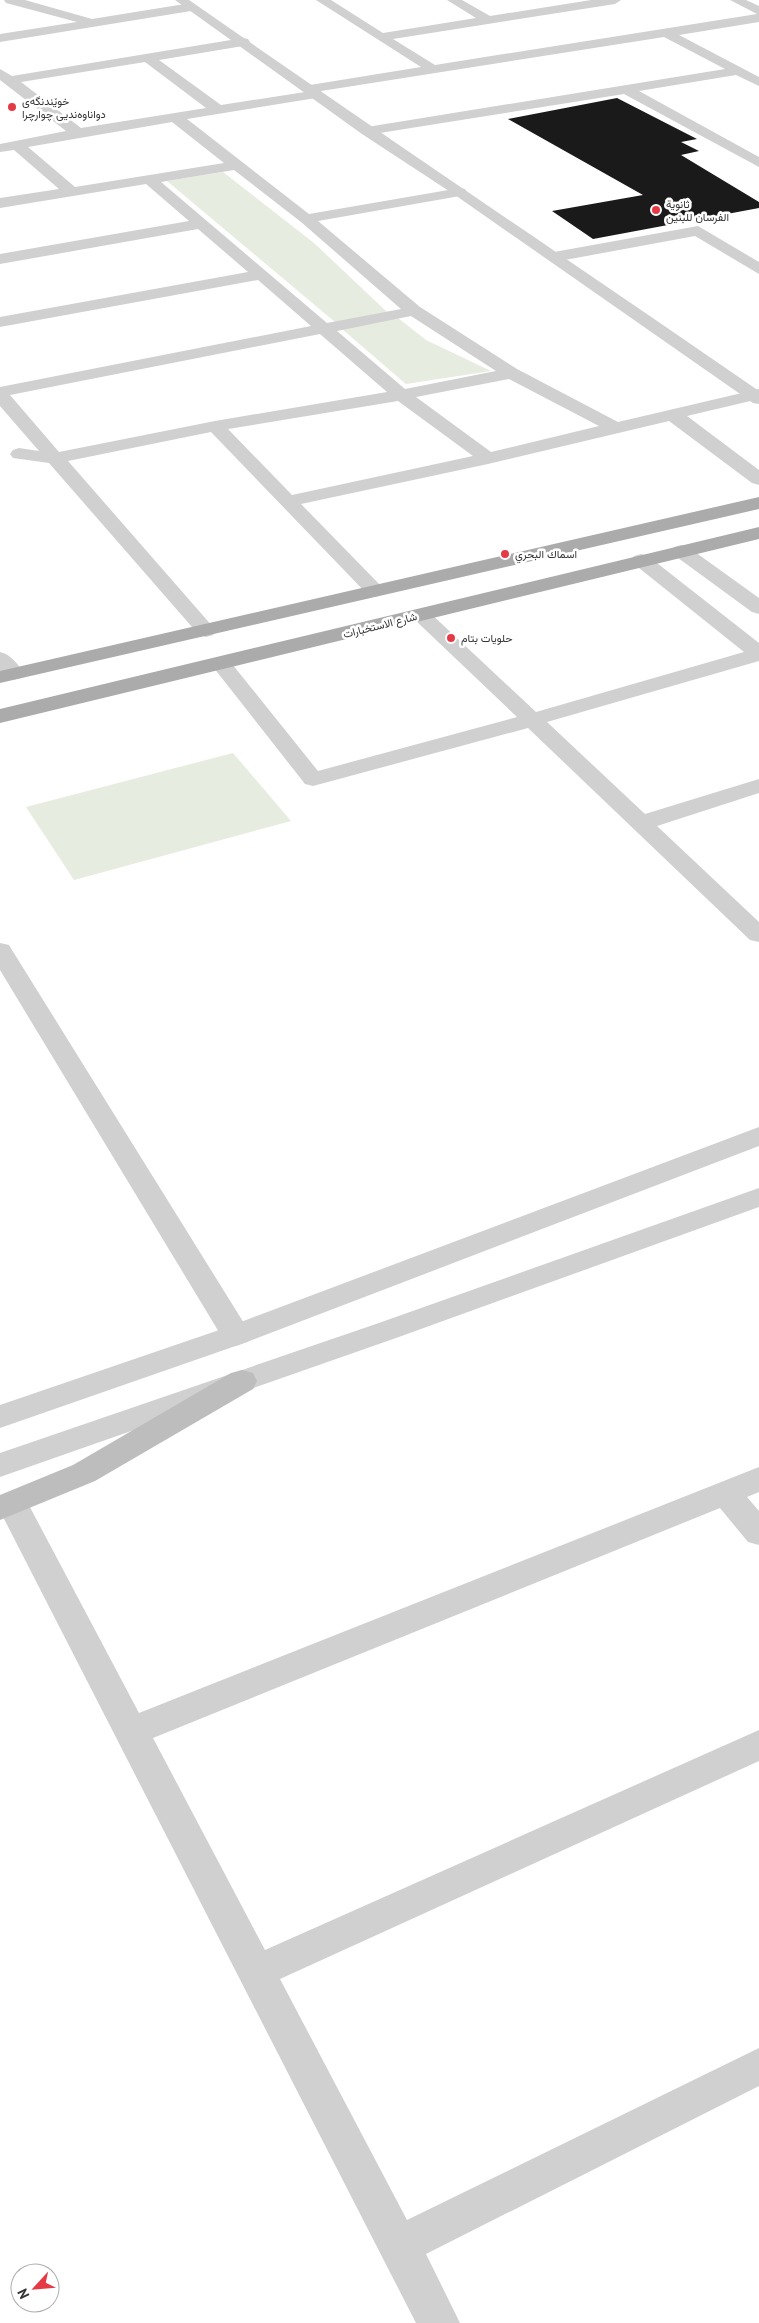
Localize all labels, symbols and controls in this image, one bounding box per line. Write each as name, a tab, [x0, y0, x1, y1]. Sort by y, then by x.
place label: خوێندنگەی دواناوەندیی چوارچرا	[22, 94, 106, 122]
marker: خوێندنگەی دواناوەندیی چوارچرا	[6, 101, 18, 113]
place label: ثانوية الفرسان للبنين	[666, 197, 729, 224]
marker: ثانوية الفرسان للبنين	[650, 204, 662, 216]
place label: اسماك البحري	[515, 547, 577, 564]
marker: اسماك البحري	[499, 548, 511, 560]
street label: شارع الاستخبارات	[342, 609, 419, 642]
place label: حلويات بتام	[461, 631, 513, 646]
marker: حلويات بتام	[445, 632, 457, 644]
north arrow	[10, 2263, 60, 2313]
text: N	[13, 2286, 33, 2302]

